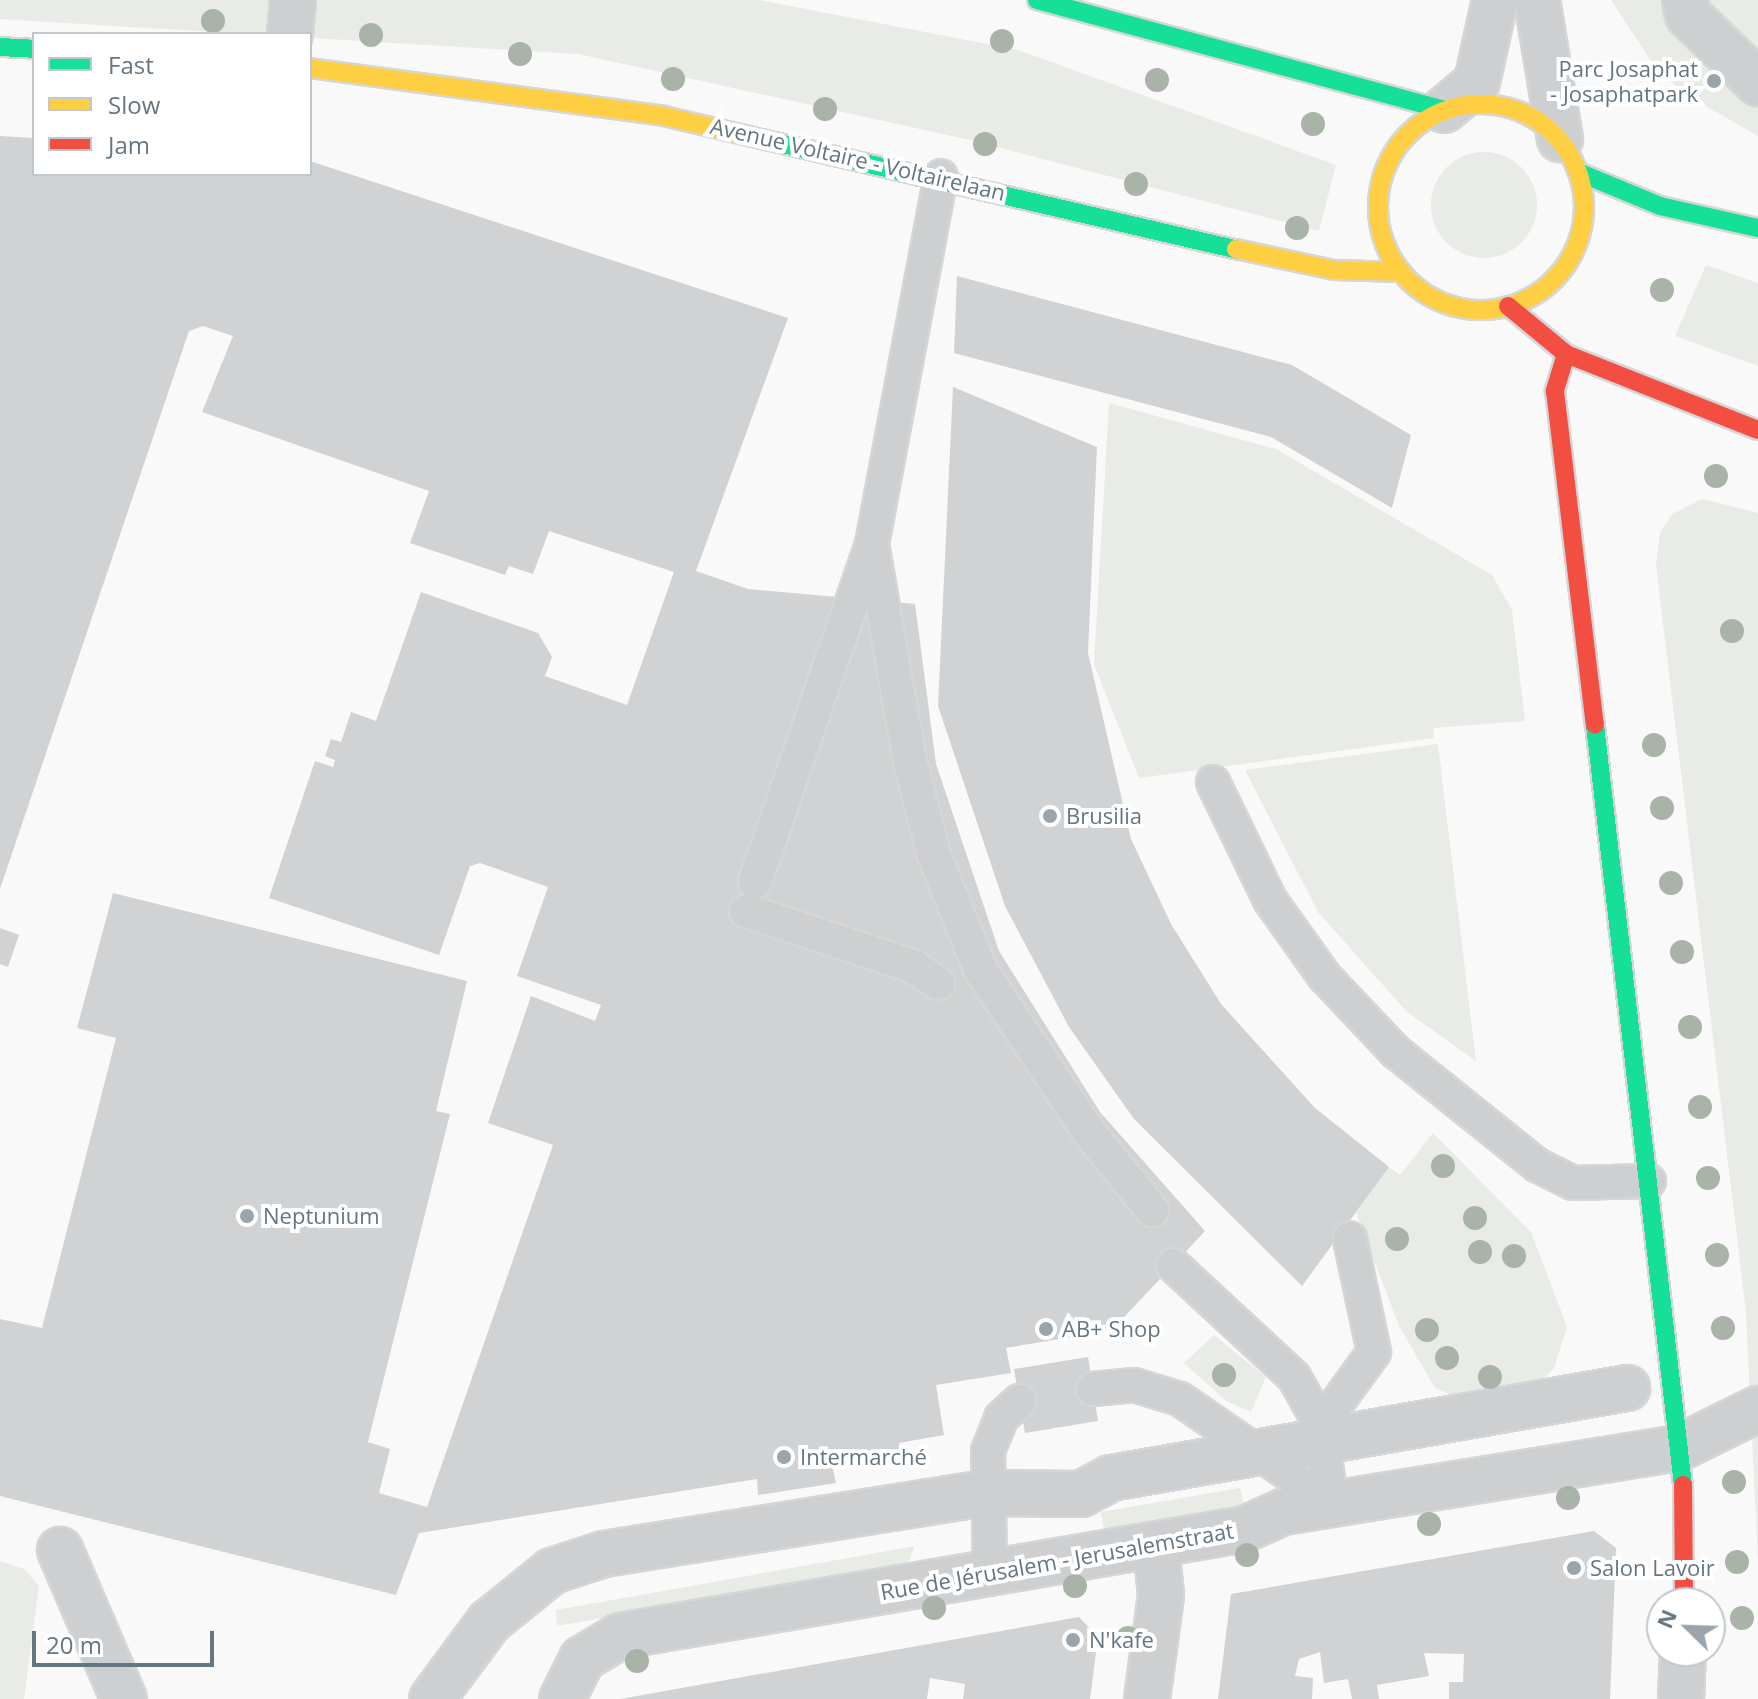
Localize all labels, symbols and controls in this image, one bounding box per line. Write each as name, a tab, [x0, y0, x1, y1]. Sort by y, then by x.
legend	[32, 32, 312, 176]
text: Fast	[108, 48, 154, 81]
place label: Parc Josaphat - Josaphatpark	[1550, 55, 1698, 106]
marker: Parc Josaphat - Josaphatpark	[1705, 72, 1723, 90]
text: Slow	[108, 88, 160, 121]
street label: Avenue Voltaire - Voltairelaan	[708, 112, 1008, 206]
text: Jam	[108, 128, 150, 161]
place label: Brusilia	[1066, 803, 1142, 829]
marker: Brusilia	[1041, 807, 1059, 825]
place label: Neptunium	[263, 1203, 380, 1229]
marker: Neptunium	[238, 1207, 256, 1225]
place label: AB+ Shop	[1062, 1316, 1161, 1342]
marker: AB+ Shop	[1037, 1320, 1055, 1338]
place label: Intermarché	[800, 1444, 927, 1470]
marker: Intermarché	[775, 1448, 793, 1466]
street label: Rue de Jérusalem - Jerusalemstraat	[878, 1517, 1236, 1605]
place label: Salon Lavoir	[1590, 1555, 1715, 1581]
marker: Salon Lavoir	[1565, 1559, 1583, 1577]
north arrow	[1646, 1587, 1726, 1667]
text: N	[1648, 1604, 1683, 1633]
scale bar	[36, 1615, 218, 1665]
place label: N'kafe	[1089, 1627, 1154, 1653]
text: 20 m	[46, 1628, 102, 1661]
marker: N'kafe	[1064, 1631, 1082, 1649]

